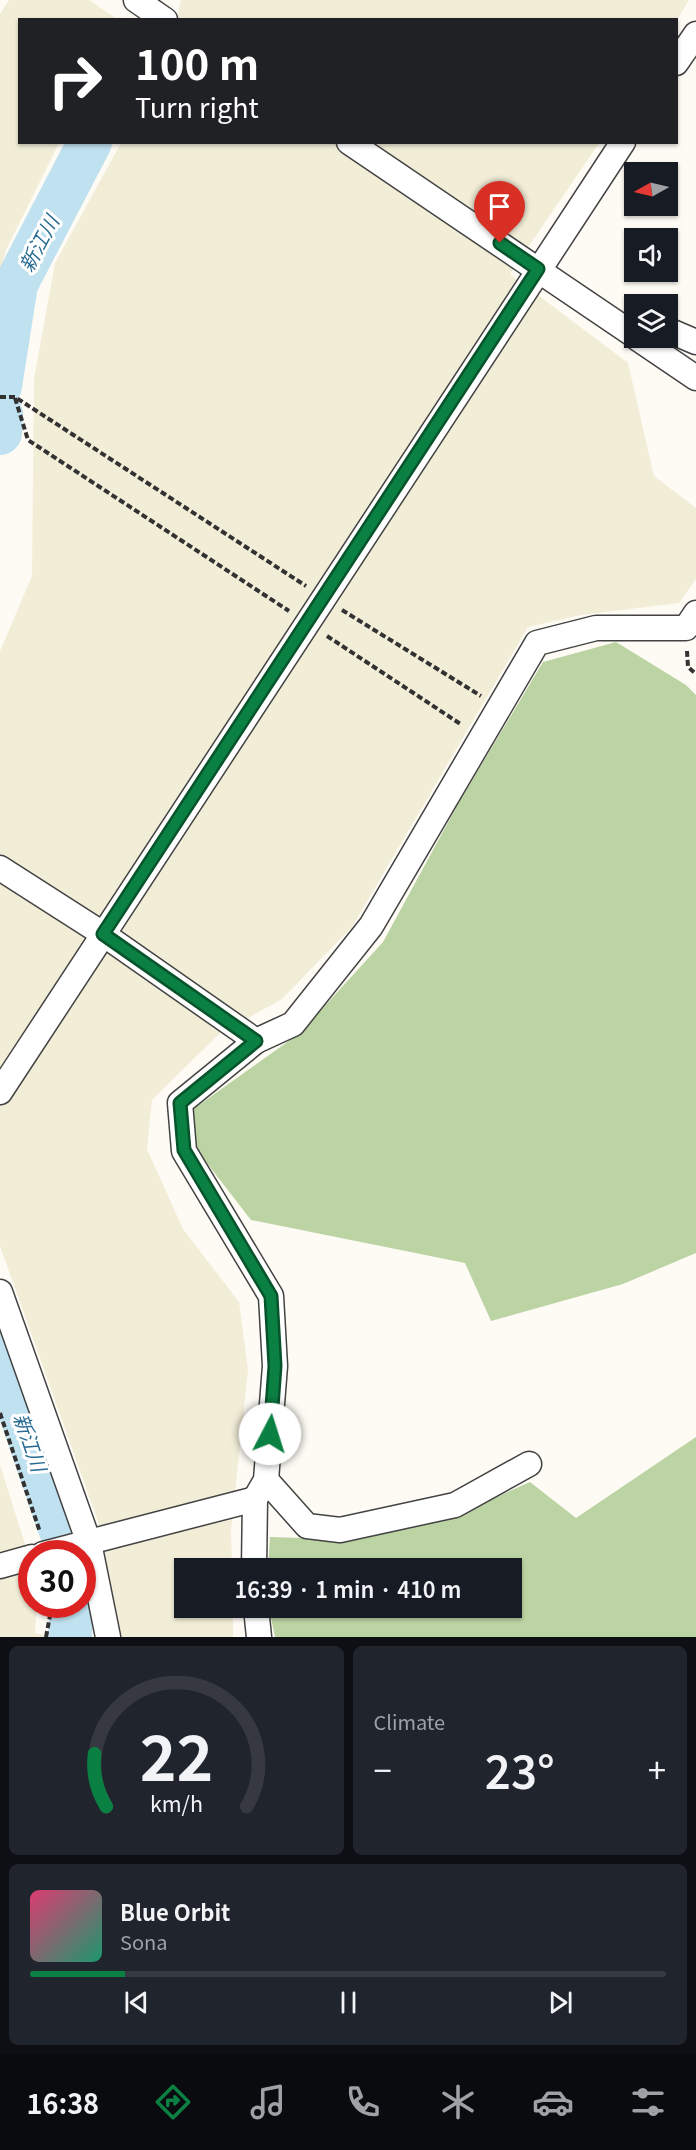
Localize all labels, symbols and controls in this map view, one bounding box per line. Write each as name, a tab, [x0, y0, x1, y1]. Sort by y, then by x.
text: 100 m	[135, 31, 259, 92]
icon: right	[36, 42, 114, 120]
text: Turn right	[135, 87, 259, 126]
north arrow	[624, 162, 678, 216]
map controls	[624, 162, 678, 348]
pin	[474, 181, 525, 243]
icon: arrive	[483, 190, 516, 223]
water label: 新江川	[11, 208, 66, 276]
button: sound	[624, 228, 678, 282]
button: layers	[624, 294, 678, 348]
position arrow	[238, 1402, 302, 1466]
water label: 新江川	[8, 1409, 55, 1477]
speed limit sign: 30	[18, 1540, 96, 1618]
text: 16:39 · 1 min · 410 m	[235, 1572, 461, 1604]
text: Climate	[374, 1707, 445, 1736]
text: 22	[139, 1709, 213, 1799]
text: 23°	[485, 1737, 555, 1802]
text: −	[374, 1745, 392, 1793]
text: +	[648, 1745, 666, 1793]
text: km/h	[150, 1788, 203, 1819]
text: Blue Orbit	[120, 1895, 230, 1927]
text: Sona	[120, 1927, 168, 1956]
icon: previous	[120, 1986, 153, 2019]
icon: pause	[332, 1986, 365, 2019]
icon: next	[544, 1986, 577, 2019]
icon: directions	[152, 2081, 194, 2123]
icon: music	[247, 2081, 289, 2123]
icon: phone	[342, 2081, 384, 2123]
icon: climate	[437, 2081, 479, 2123]
icon: car	[532, 2081, 574, 2123]
icon: filters	[627, 2081, 669, 2123]
text: 16:38	[27, 2083, 99, 2122]

